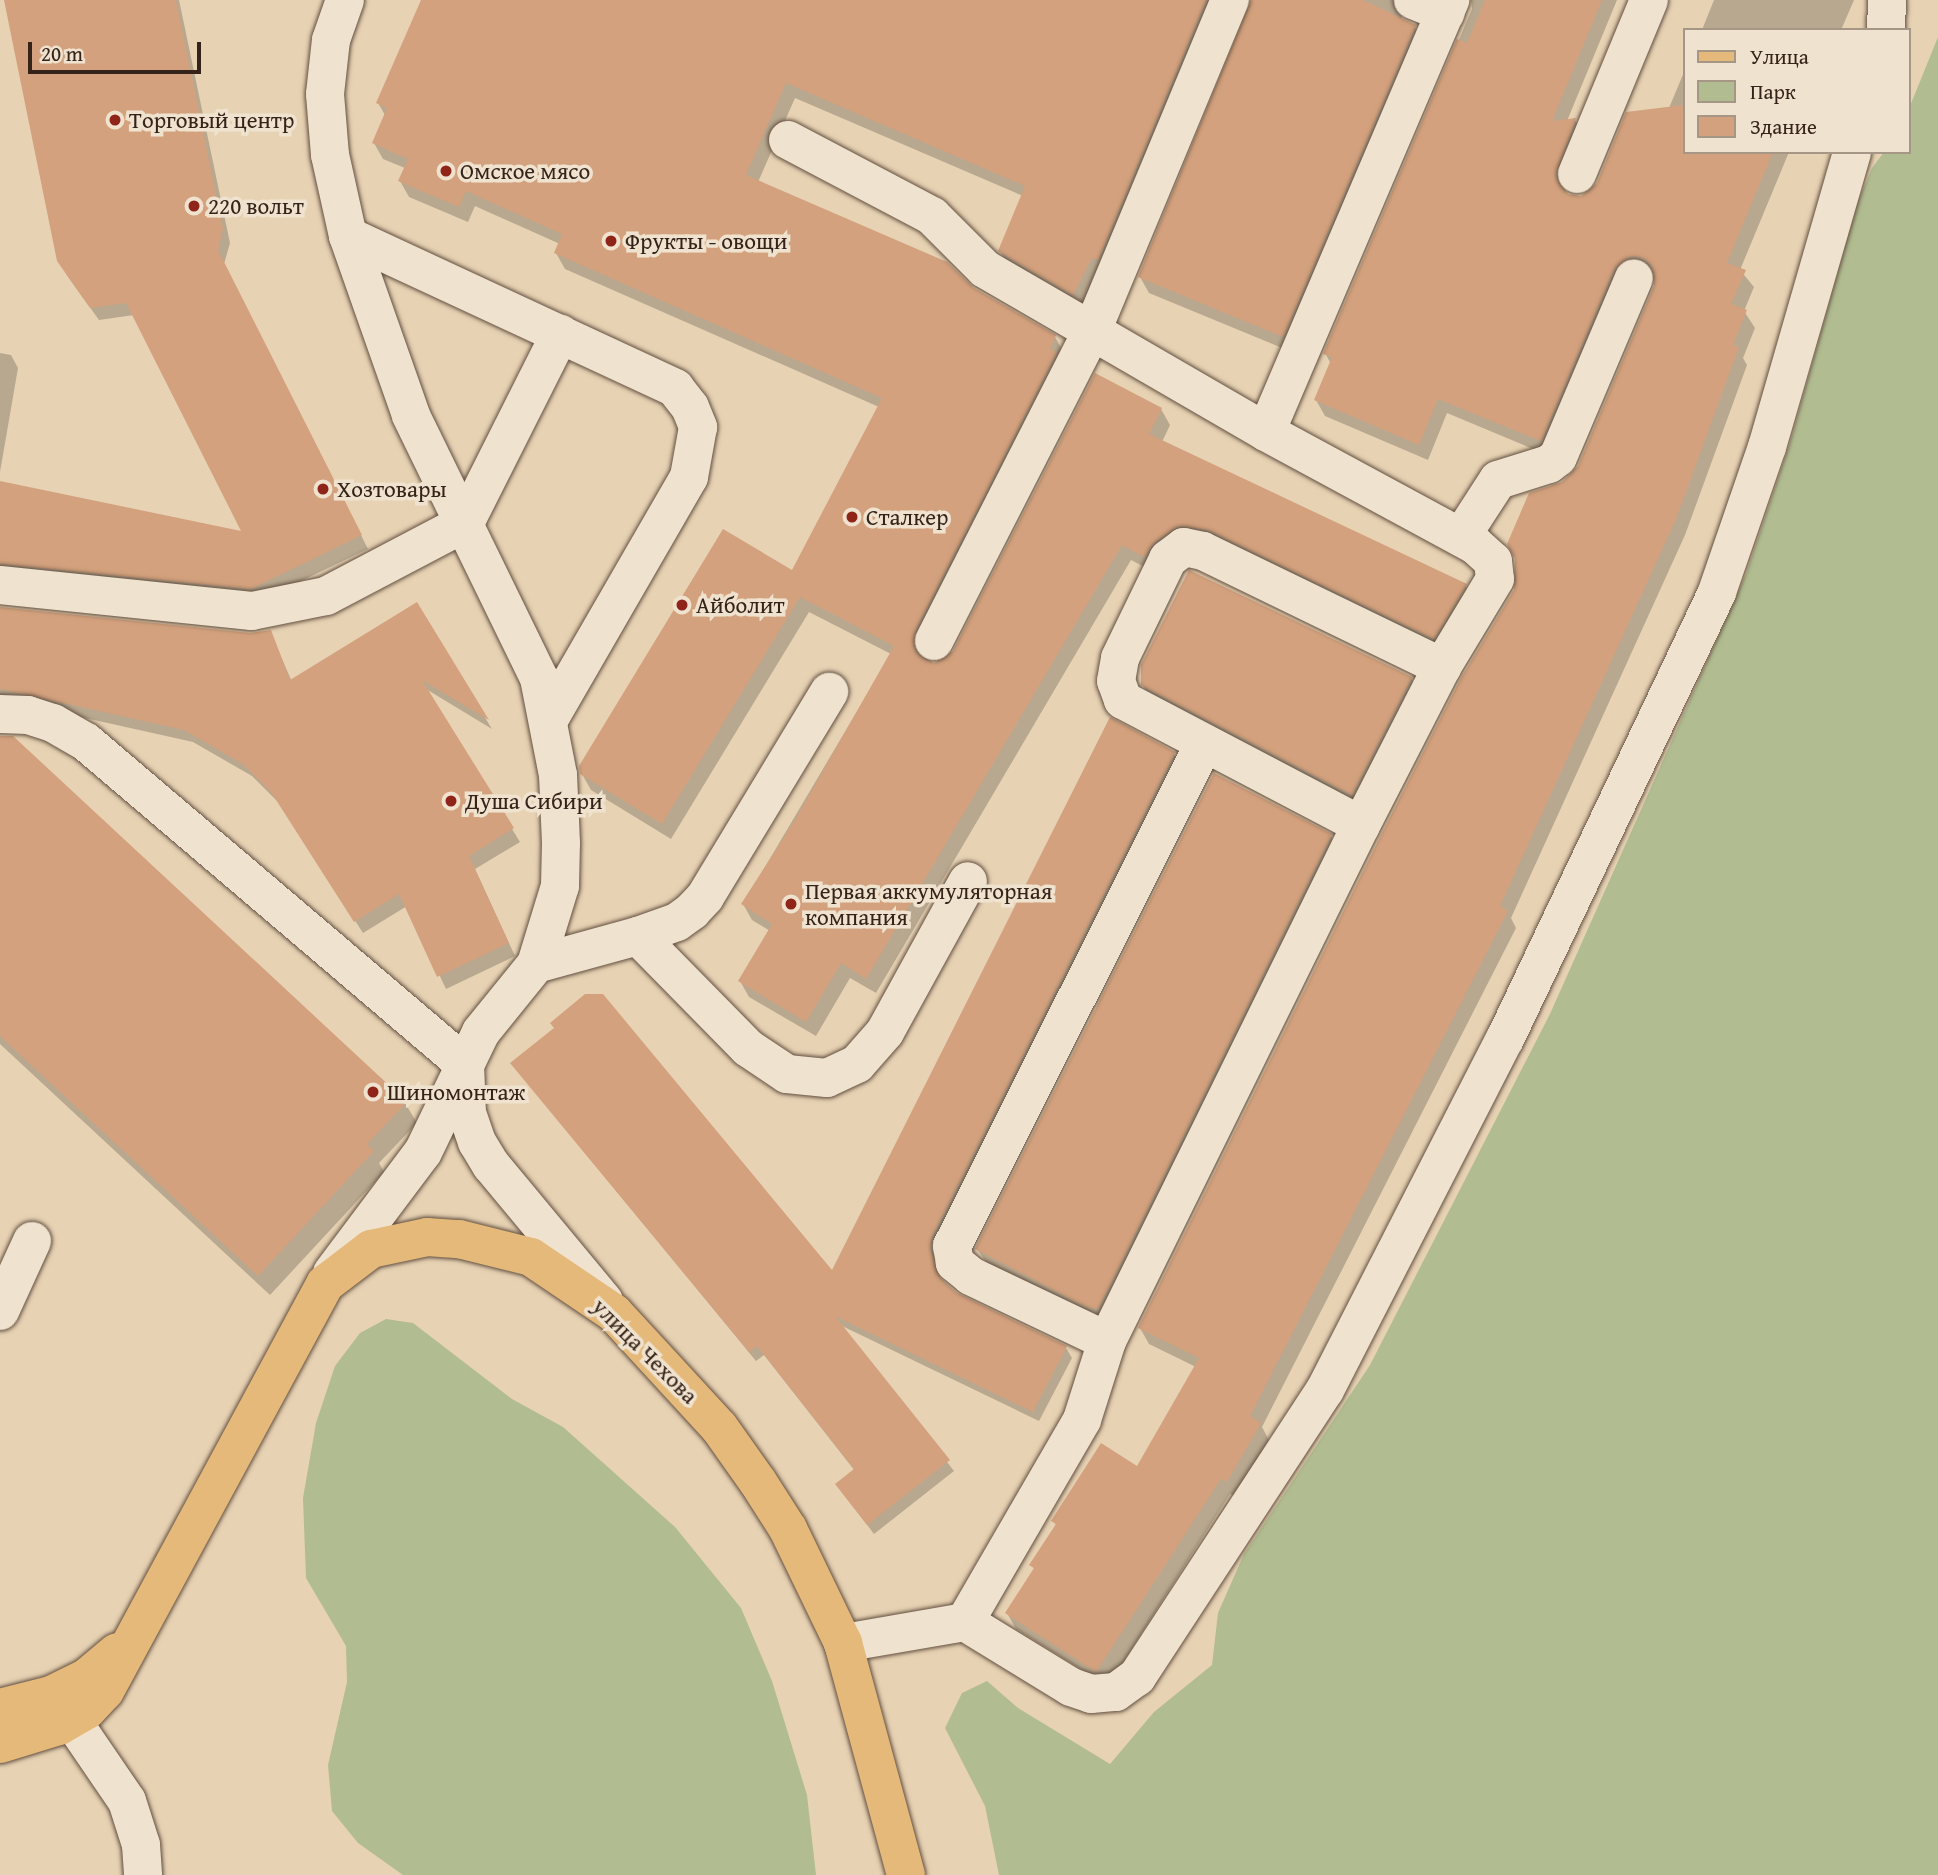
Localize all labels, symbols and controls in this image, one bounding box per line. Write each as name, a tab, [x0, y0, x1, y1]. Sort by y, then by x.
scale bar	[32, 28, 205, 72]
legend	[1682, 28, 1910, 154]
text: 20 m	[41, 38, 83, 69]
text: Улица	[1750, 41, 1809, 72]
text: Парк	[1750, 76, 1796, 107]
place label: Торговый центр	[129, 106, 294, 134]
text: Здание	[1750, 111, 1817, 142]
marker: Торговый центр	[107, 112, 123, 128]
place label: Омское мясо	[460, 157, 590, 185]
marker: Омское мясо	[438, 163, 454, 179]
place label: 220 вольт	[208, 192, 304, 220]
marker: 220 вольт	[186, 198, 202, 214]
place label: Фрукты - овощи	[625, 227, 787, 255]
marker: Фрукты - овощи	[603, 233, 619, 249]
place label: Хозтовары	[337, 475, 447, 503]
marker: Хозтовары	[315, 481, 331, 497]
place label: Сталкер	[866, 503, 948, 531]
marker: Сталкер	[844, 509, 860, 525]
place label: Айболит	[696, 591, 785, 619]
marker: Айболит	[674, 597, 690, 613]
place label: Душа Сибири	[465, 787, 603, 815]
marker: Душа Сибири	[443, 793, 459, 809]
place label: Первая аккумуляторная компания	[805, 877, 1052, 931]
marker: Первая аккумуляторная компания	[783, 896, 799, 912]
place label: Шиномонтаж	[387, 1078, 525, 1106]
marker: Шиномонтаж	[365, 1084, 381, 1100]
street label: улица Чехова	[587, 1293, 703, 1409]

